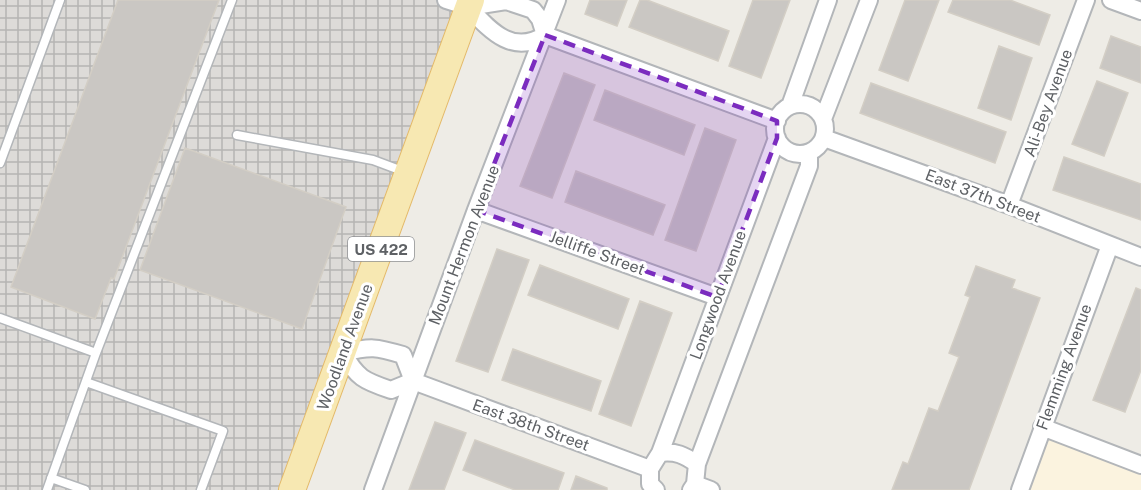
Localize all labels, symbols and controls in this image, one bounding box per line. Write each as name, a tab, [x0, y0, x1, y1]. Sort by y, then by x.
street label: Ali-Bey Avenue	[1020, 47, 1076, 159]
street label: Mount Hermon Avenue	[425, 162, 503, 328]
street label: East 37th Street	[923, 165, 1043, 227]
street label: Jelliffe Street	[547, 227, 647, 279]
street label: Longwood Avenue	[686, 228, 750, 362]
road number: US 422	[348, 237, 414, 261]
street label: Woodland Avenue	[313, 281, 377, 413]
street label: Flemming Avenue	[1032, 301, 1096, 433]
street label: East 38th Street	[470, 395, 592, 455]

